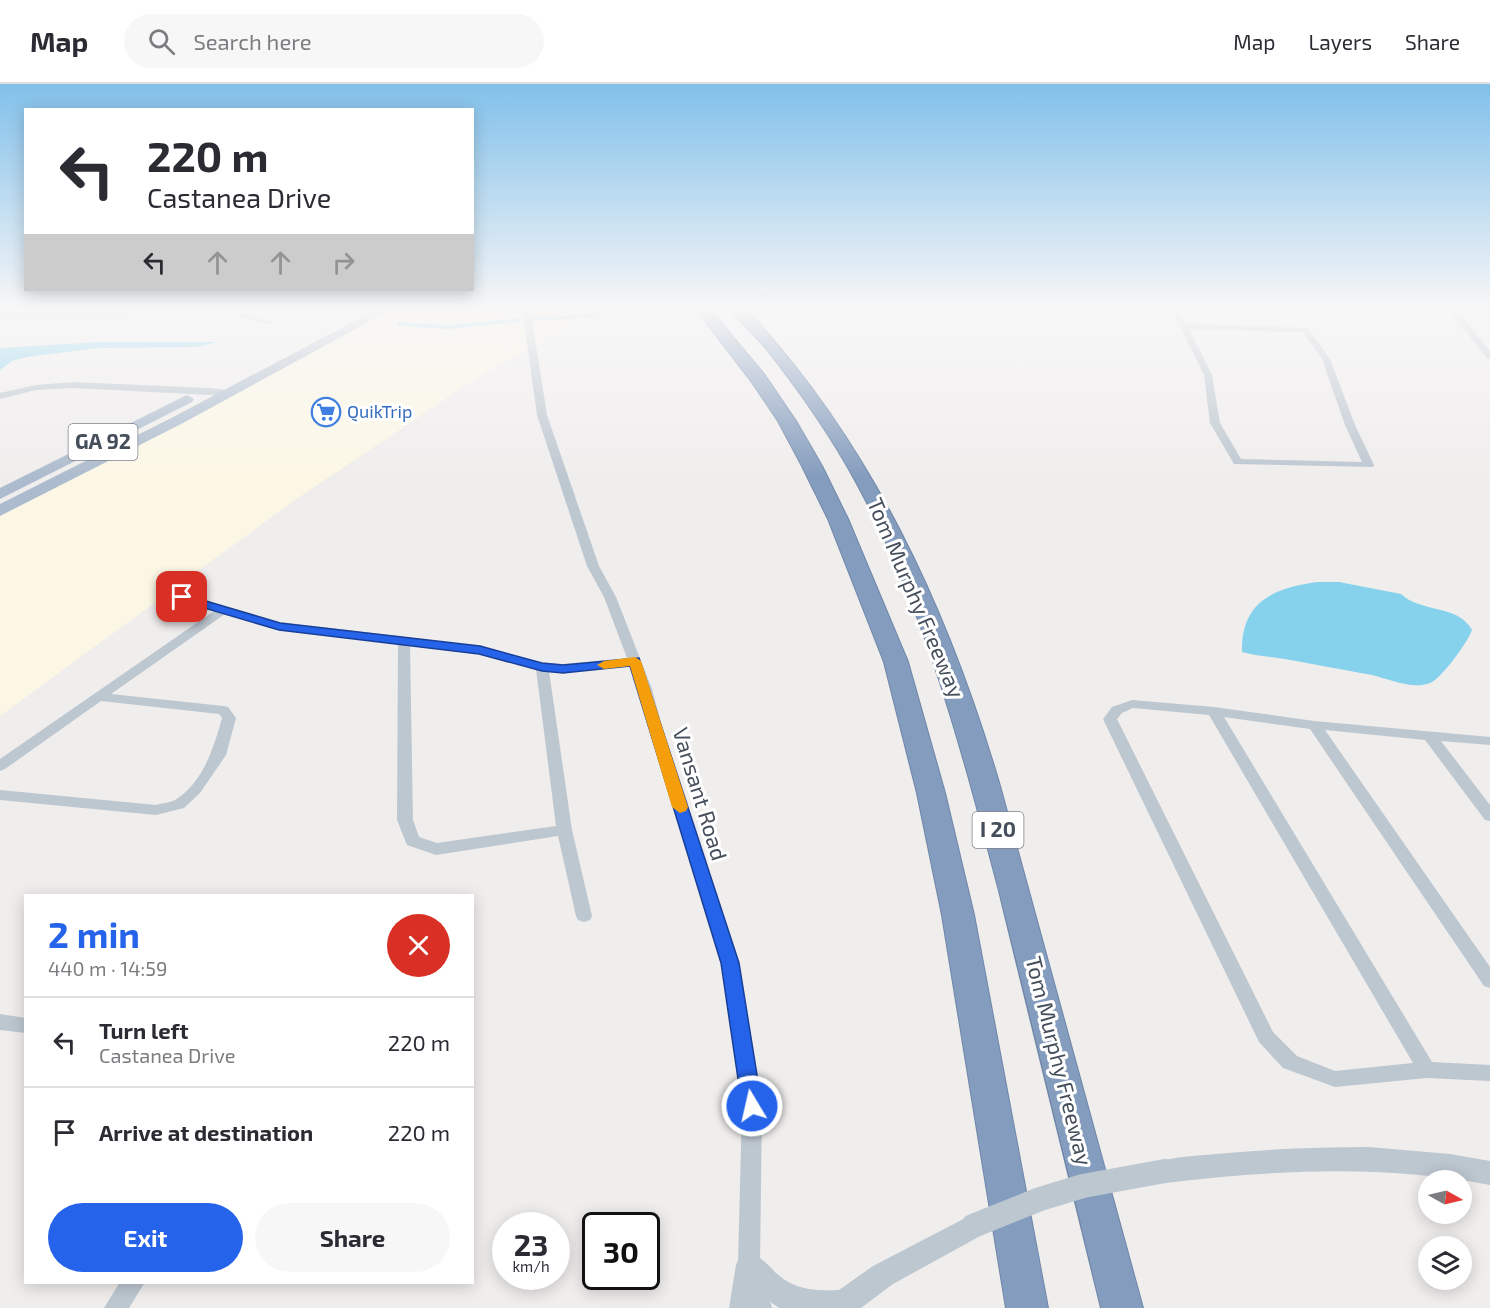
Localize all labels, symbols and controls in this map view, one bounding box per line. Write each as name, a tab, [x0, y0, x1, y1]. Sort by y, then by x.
search box	[124, 14, 544, 68]
text: Map	[30, 24, 88, 58]
icon: search	[145, 25, 178, 58]
text: Search here	[193, 28, 312, 54]
text: Map	[1233, 29, 1275, 54]
text: Layers	[1308, 29, 1372, 54]
text: Share	[1405, 29, 1460, 54]
text: 220 m	[147, 130, 268, 180]
icon: left	[48, 132, 126, 210]
text: Castanea Drive	[147, 181, 331, 213]
icon: left	[138, 246, 171, 279]
icon: ahead	[201, 246, 234, 279]
icon: ahead	[264, 246, 297, 279]
icon: right	[327, 246, 360, 279]
supermarket icon: QuikTrip	[310, 396, 342, 428]
place label: QuikTrip	[347, 400, 412, 422]
road number: GA 92	[68, 424, 138, 460]
street label: Tom Murphy Freeway	[863, 494, 971, 702]
pin	[156, 571, 207, 622]
icon: arrive	[165, 580, 198, 613]
street label: Vansant Road	[668, 724, 734, 863]
road number: I 20	[972, 812, 1024, 848]
text: 2 min	[48, 912, 140, 955]
button: close	[387, 914, 450, 977]
street label: Tom Murphy Freeway	[1021, 953, 1099, 1168]
text: 440 m · 14:59	[48, 956, 167, 980]
text: Turn left	[99, 1017, 188, 1043]
icon: left	[48, 1026, 81, 1059]
text: 220 m	[388, 1029, 450, 1055]
text: Castanea Drive	[99, 1043, 235, 1067]
position arrow	[720, 1074, 784, 1138]
icon: arrive	[48, 1116, 81, 1149]
text: Arrive at destination	[99, 1119, 313, 1145]
text: 220 m	[388, 1119, 450, 1145]
north arrow	[1418, 1170, 1472, 1224]
map controls	[1418, 1170, 1472, 1290]
button: Exit	[48, 1203, 243, 1272]
button: Share	[255, 1203, 450, 1272]
speed limit sign: 30	[582, 1212, 660, 1290]
text: 23	[514, 1226, 548, 1262]
button: layers	[1418, 1236, 1472, 1290]
text: km/h	[512, 1257, 550, 1275]

